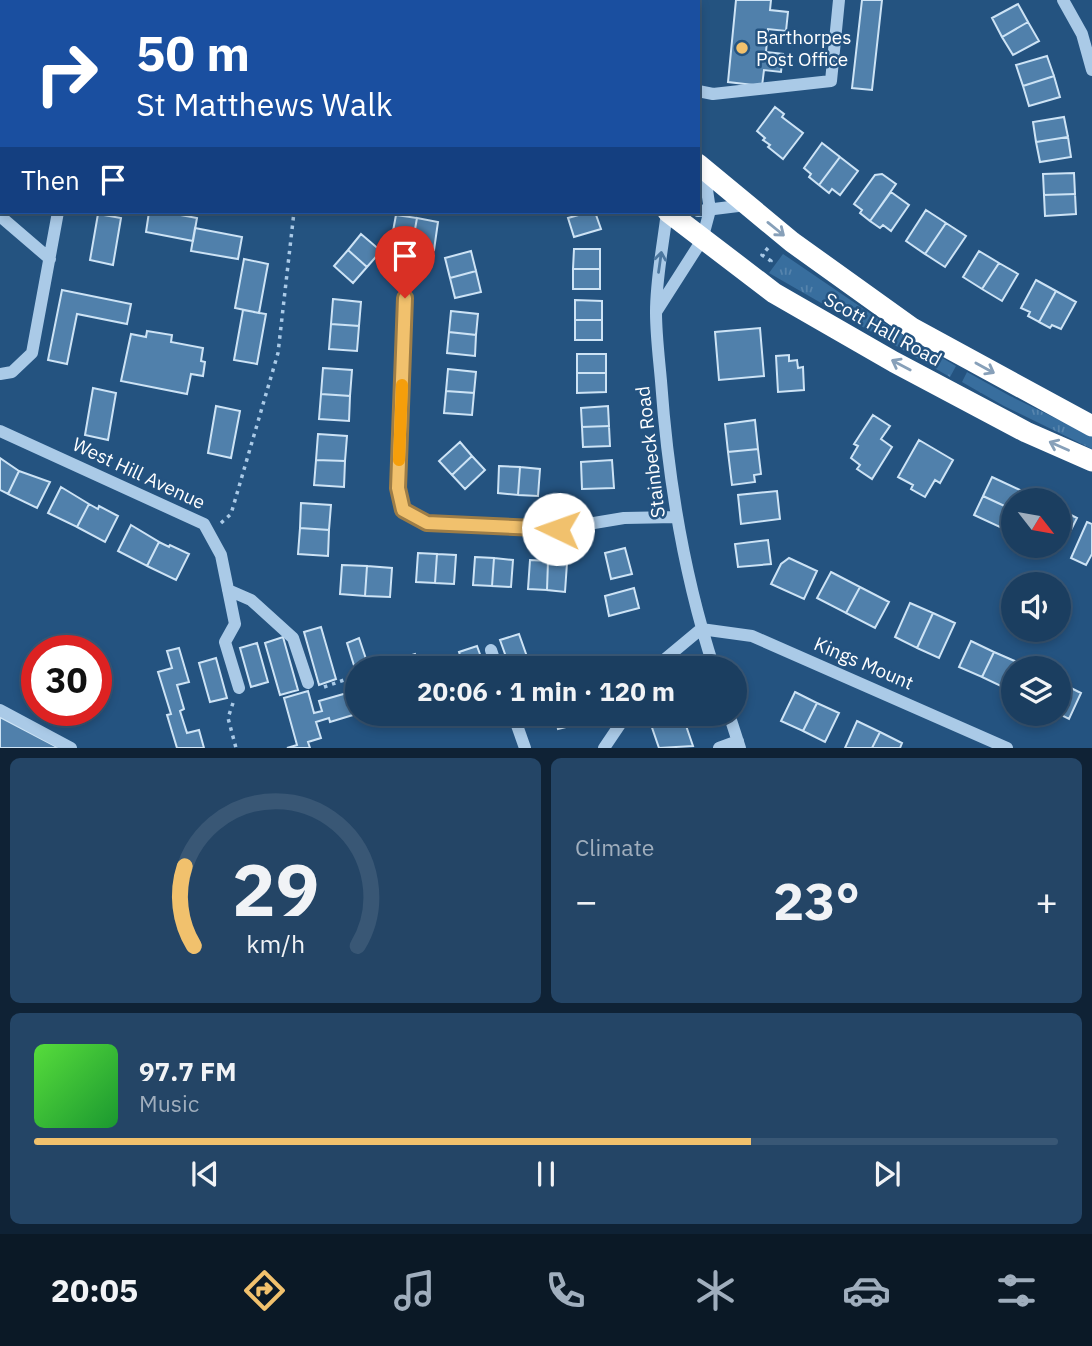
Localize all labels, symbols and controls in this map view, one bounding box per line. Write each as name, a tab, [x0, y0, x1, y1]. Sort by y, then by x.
text: 50 m	[136, 21, 250, 84]
place label: Barthorpes Post Office	[756, 25, 851, 71]
icon: right	[21, 28, 112, 119]
marker: Barthorpes Post Office	[734, 40, 750, 56]
text: St Matthews Walk	[136, 83, 393, 125]
icon: arrive	[94, 161, 132, 199]
text: Then	[21, 163, 80, 197]
one-way arrow	[766, 221, 784, 236]
pin	[375, 226, 435, 298]
icon: arrive	[386, 237, 424, 275]
one-way arrow	[654, 251, 667, 274]
street label: Scott Hall Road	[820, 287, 946, 371]
one-way arrow	[891, 358, 911, 372]
one-way arrow	[974, 362, 995, 375]
street label: Stainbeck Road	[630, 385, 670, 519]
street label: West Hill Avenue	[69, 432, 209, 514]
one-way arrow	[1049, 439, 1070, 452]
north arrow	[1001, 488, 1071, 558]
map controls	[1001, 488, 1071, 726]
position arrow	[521, 492, 595, 566]
button: sound	[1001, 572, 1071, 642]
street label: Kings Mount	[811, 631, 917, 695]
speed limit sign: 30	[21, 635, 112, 726]
button: layers	[1001, 656, 1071, 726]
text: 20:06 · 1 min · 120 m	[417, 674, 675, 708]
text: Climate	[575, 832, 654, 862]
text: 29	[232, 842, 319, 937]
text: 23°	[773, 867, 860, 934]
text: −	[575, 876, 598, 925]
text: +	[1035, 876, 1058, 925]
text: km/h	[246, 927, 305, 960]
text: 97.7 FM	[139, 1054, 237, 1088]
text: Music	[139, 1088, 199, 1118]
icon: previous	[186, 1155, 224, 1193]
icon: pause	[527, 1155, 565, 1193]
icon: next	[868, 1155, 906, 1193]
icon: directions	[240, 1266, 289, 1315]
icon: music	[390, 1266, 439, 1315]
icon: phone	[541, 1266, 590, 1315]
icon: climate	[691, 1266, 740, 1315]
icon: car	[842, 1266, 891, 1315]
icon: filters	[992, 1266, 1041, 1315]
text: 20:05	[51, 1269, 138, 1311]

